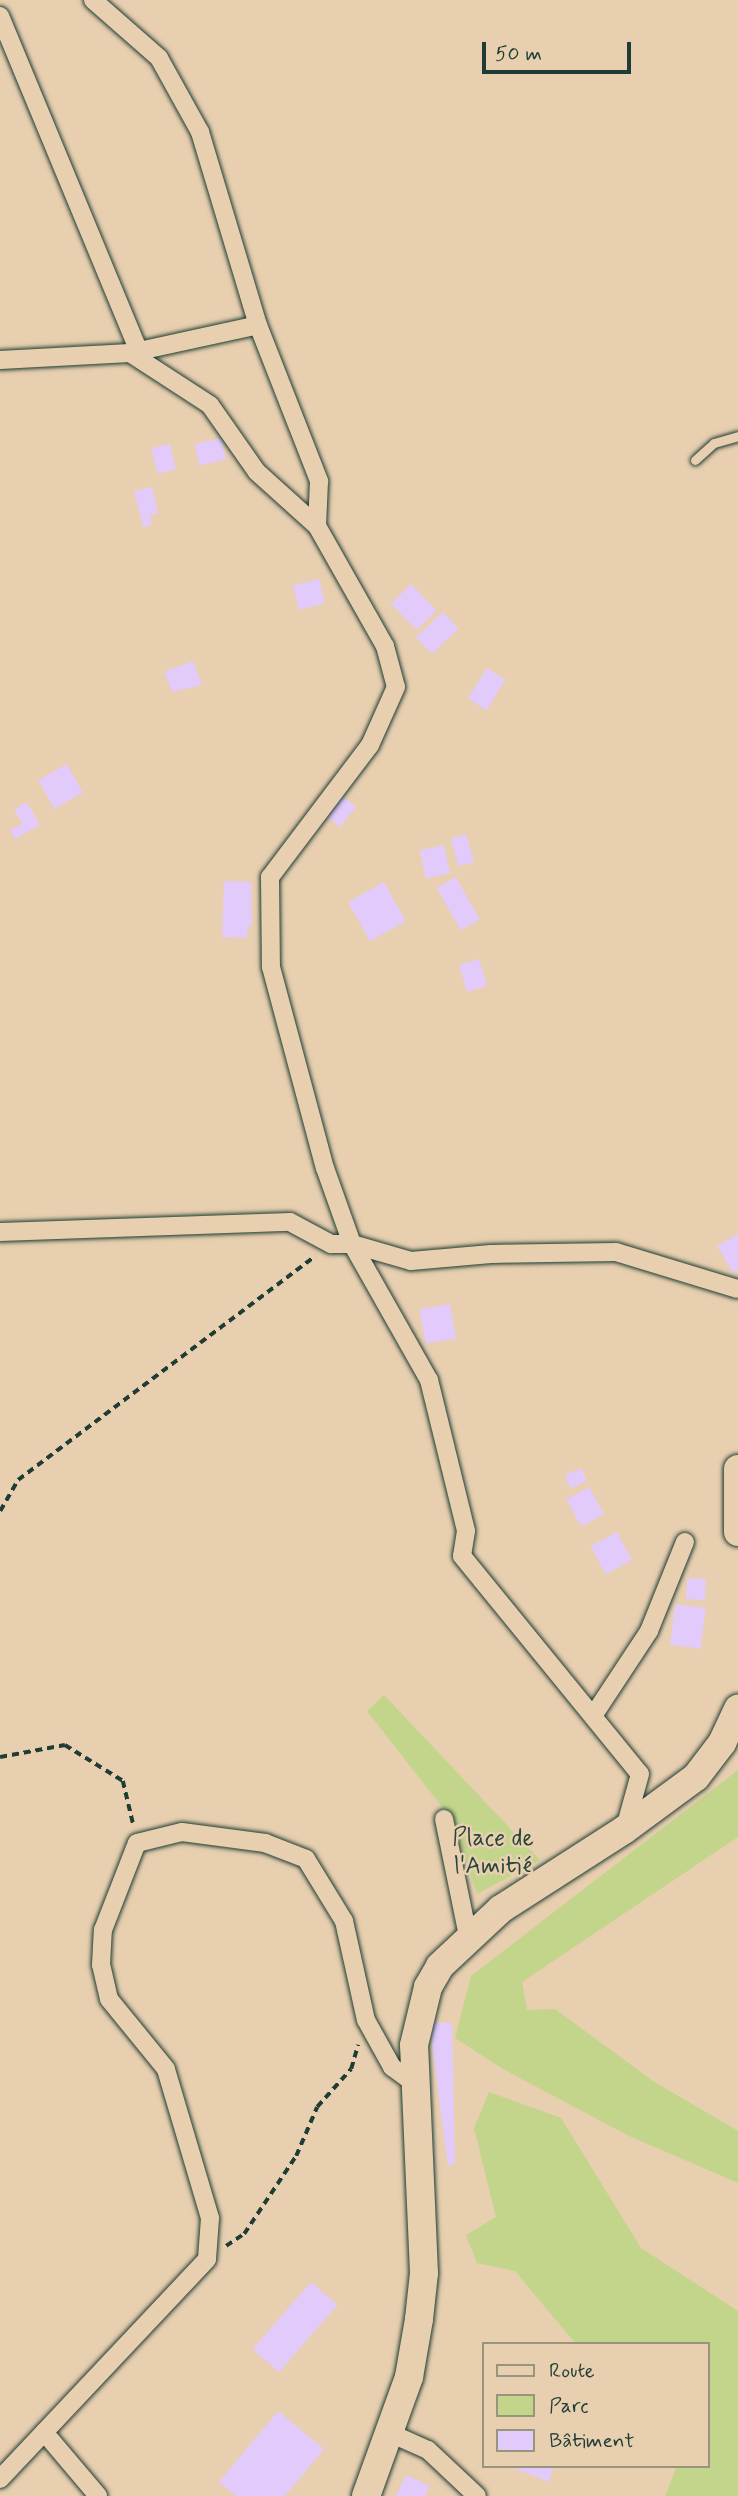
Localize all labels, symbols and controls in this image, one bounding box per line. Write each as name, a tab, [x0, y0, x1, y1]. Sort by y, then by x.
scale bar	[486, 28, 635, 72]
text: 50 m	[495, 40, 542, 68]
park label: Place de l'Amitié	[452, 1825, 534, 1881]
legend	[482, 2342, 710, 2468]
text: Route	[549, 2357, 595, 2385]
text: Parc	[549, 2392, 589, 2420]
text: Bâtiment	[549, 2427, 634, 2455]

